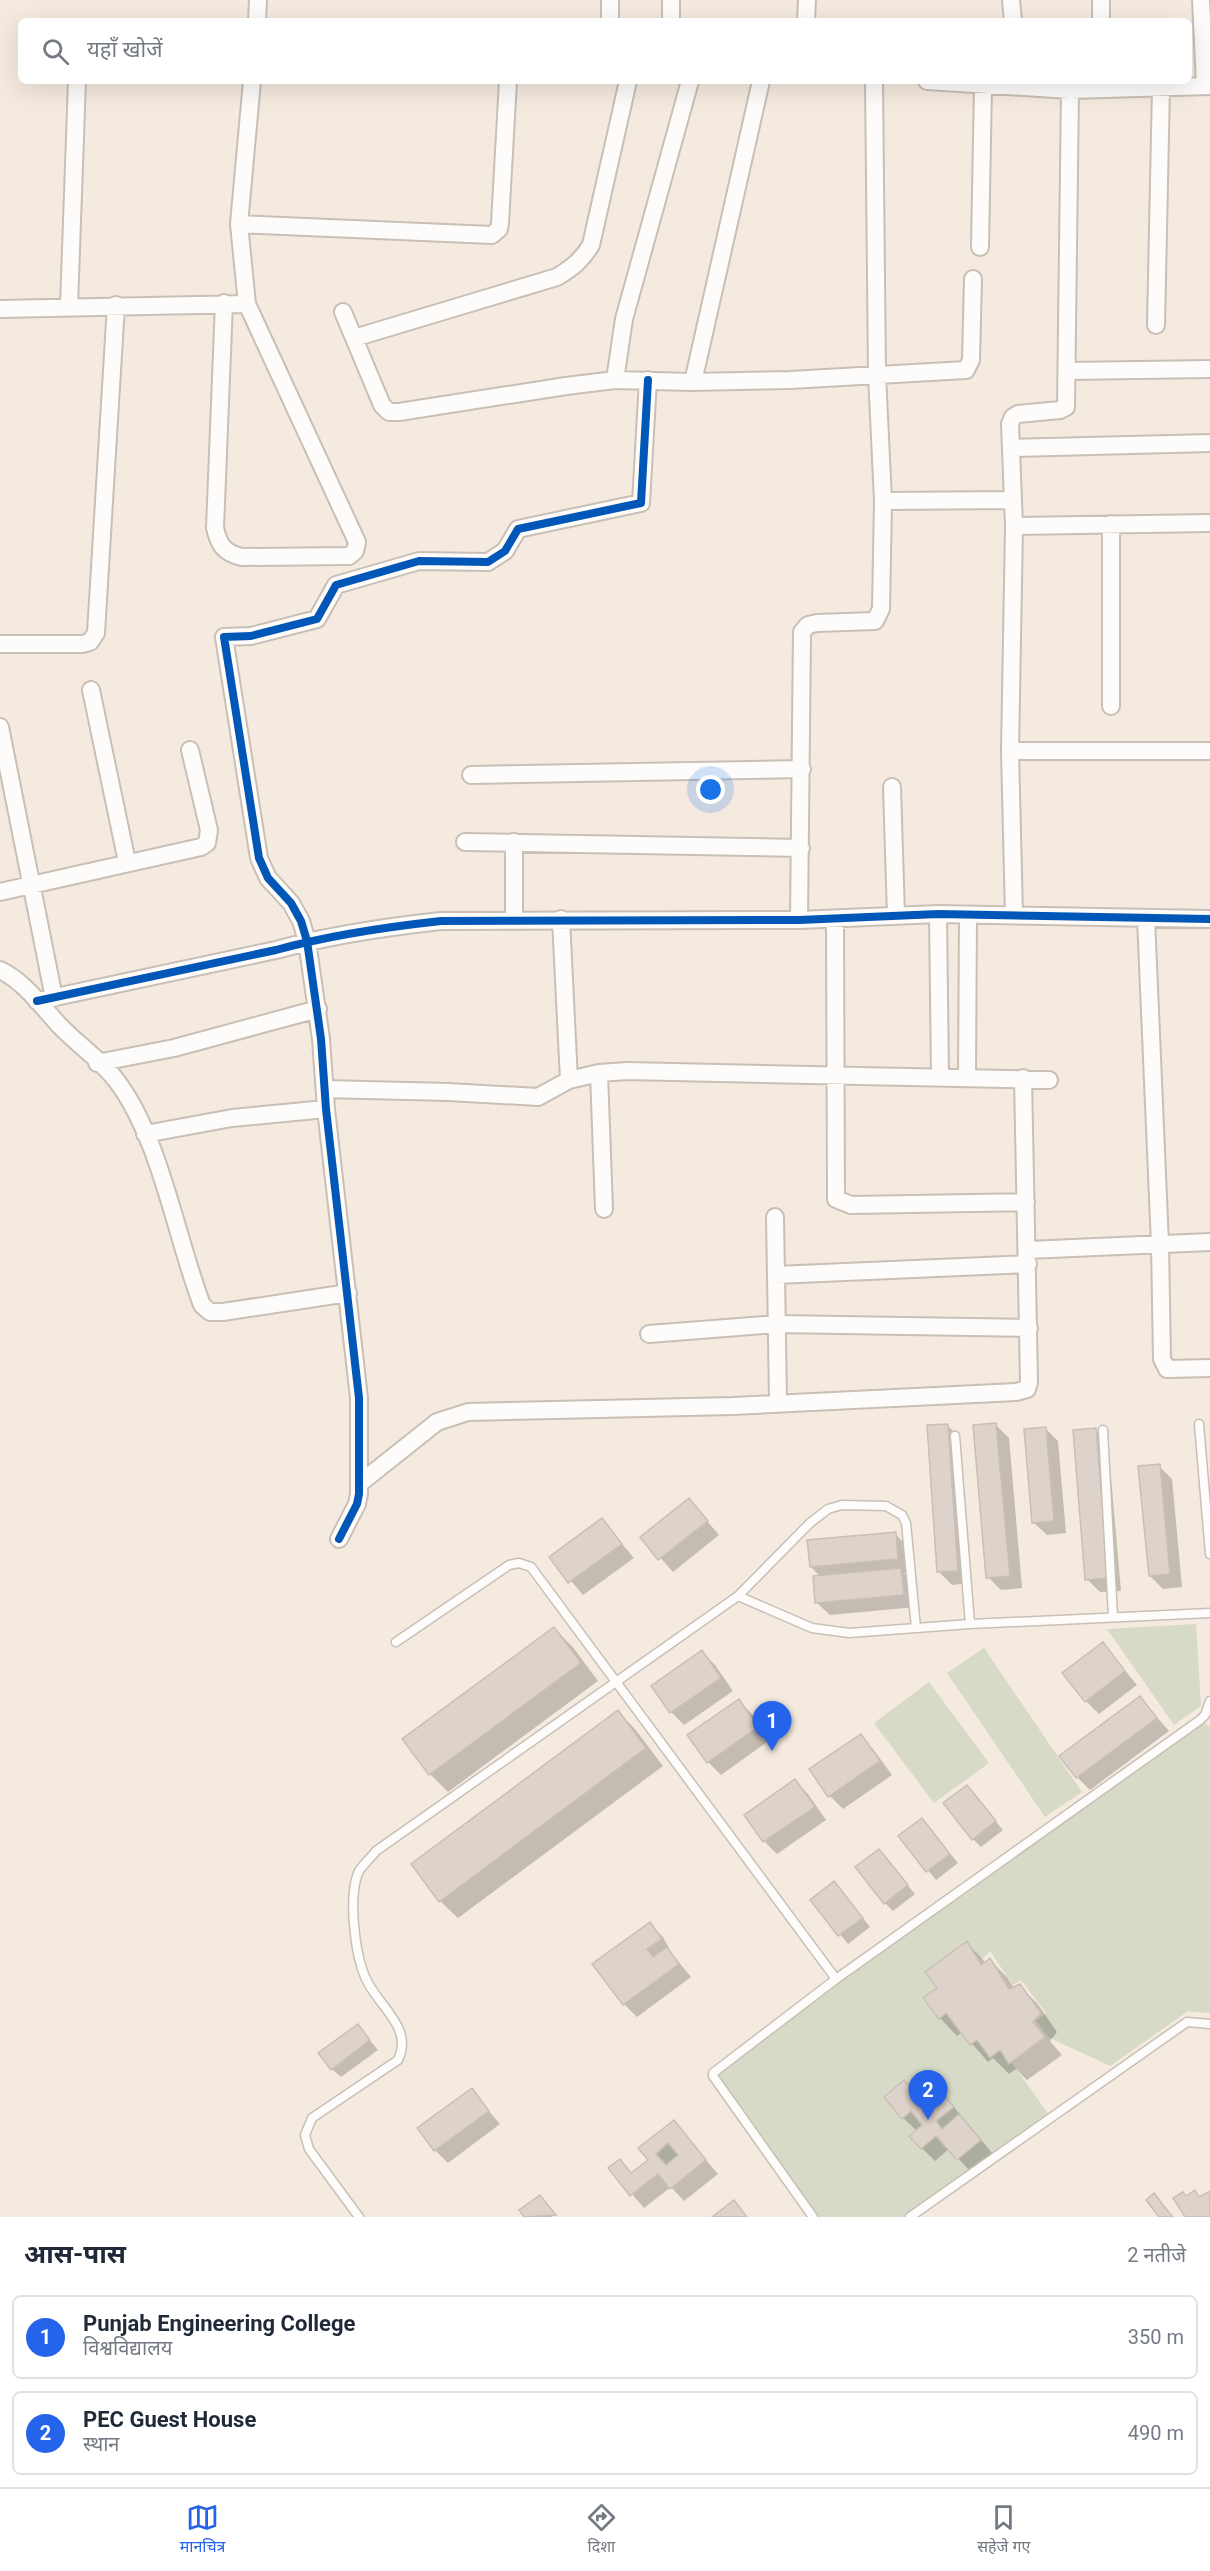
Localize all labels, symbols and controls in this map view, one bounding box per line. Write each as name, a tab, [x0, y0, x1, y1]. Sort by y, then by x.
search box	[18, 18, 1192, 84]
icon: search	[39, 35, 72, 68]
text: यहाँ खोजें	[87, 37, 163, 62]
your location	[696, 775, 725, 804]
pin: 1	[752, 1702, 792, 1751]
pin: 2	[908, 2070, 948, 2120]
text: आस-पास	[24, 2239, 126, 2269]
text: 2 नतीजे	[1127, 2243, 1186, 2267]
text: Punjab Engineering College	[83, 2311, 355, 2336]
text: 1	[40, 2325, 51, 2349]
text: 350 m	[1128, 2325, 1184, 2349]
text: विश्वविद्यालय	[83, 2336, 172, 2360]
text: PEC Guest House	[83, 2407, 256, 2432]
text: 2	[40, 2421, 51, 2445]
text: 490 m	[1128, 2421, 1184, 2445]
text: स्थान	[83, 2432, 119, 2456]
tab: मानचित्र	[180, 2501, 225, 2559]
tab: दिशा	[585, 2501, 618, 2559]
tab: सहेजे गए	[977, 2501, 1030, 2559]

